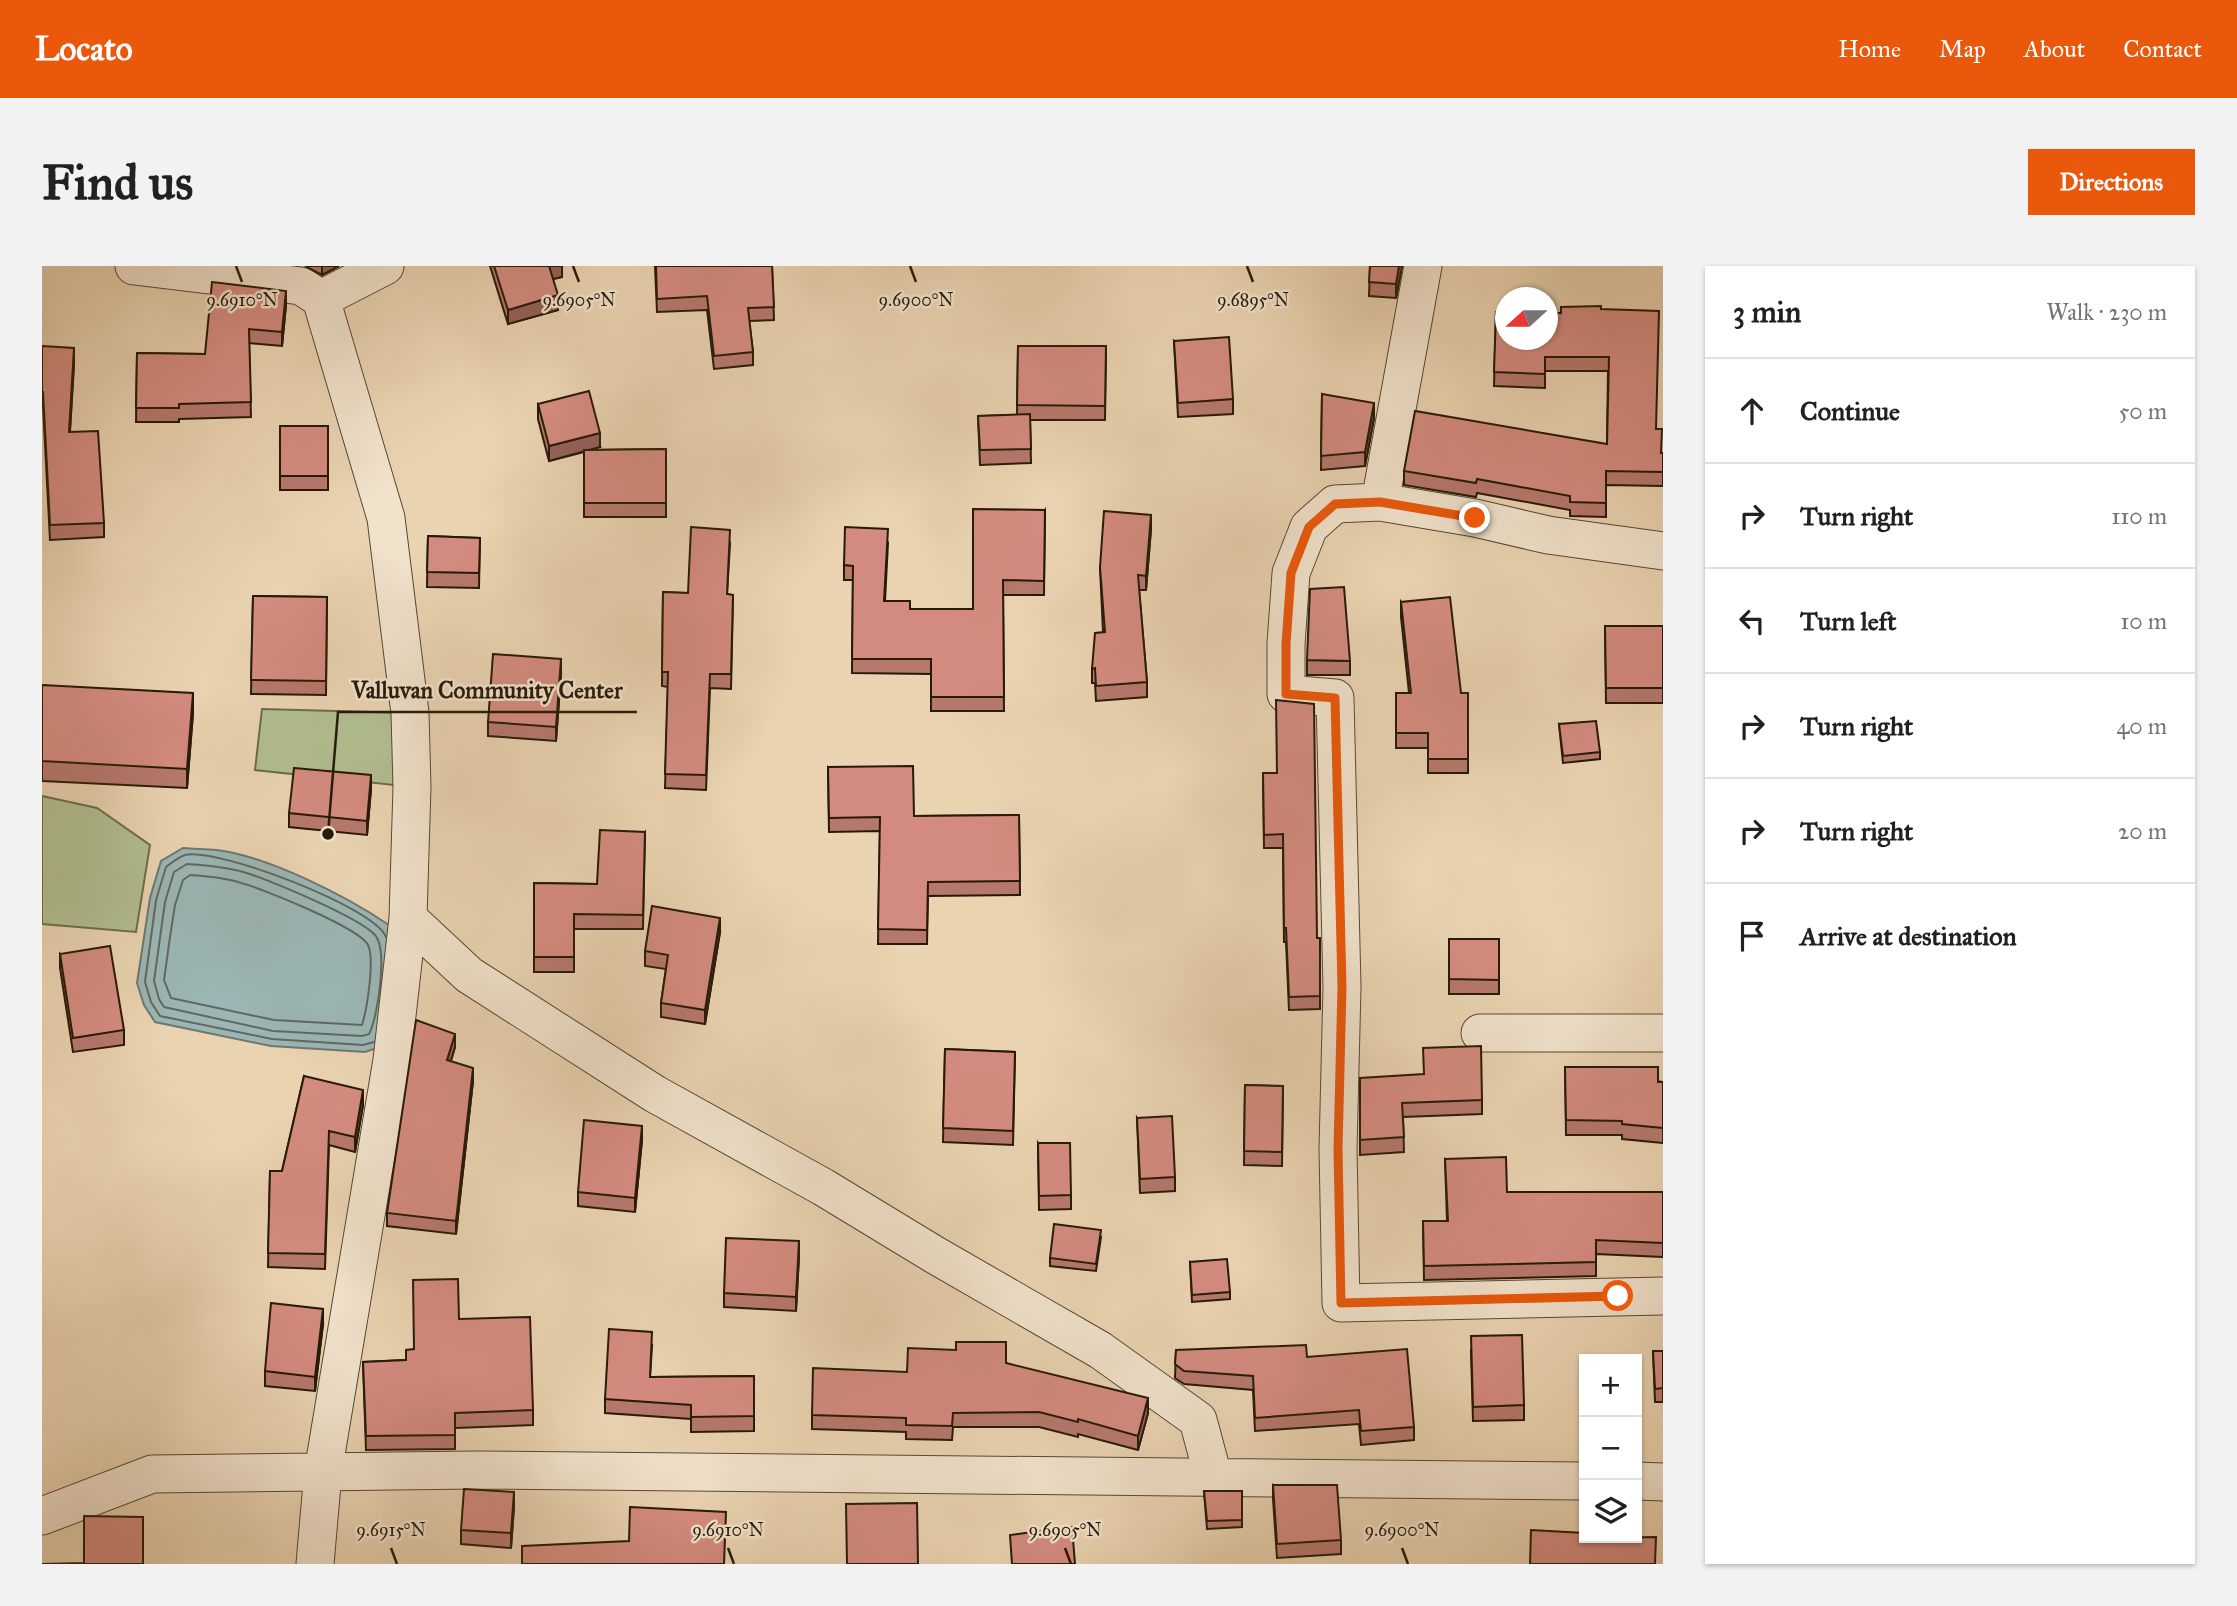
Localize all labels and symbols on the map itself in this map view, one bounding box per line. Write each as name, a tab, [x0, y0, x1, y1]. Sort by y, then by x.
north arrow	[1495, 287, 1558, 350]
text: 9.6910°N	[206, 289, 278, 311]
text: 9.6905°N	[543, 289, 615, 311]
text: 9.6900°N	[878, 289, 954, 311]
text: 9.6895°N	[1217, 289, 1289, 311]
route end	[1459, 502, 1490, 533]
callout: Valluvan Community Center	[338, 668, 637, 712]
text: Valluvan Community Center	[350, 676, 623, 705]
route start	[1602, 1280, 1633, 1311]
text: 9.6915°N	[356, 1519, 426, 1541]
text: 9.6910°N	[692, 1519, 764, 1541]
text: 9.6905°N	[1029, 1519, 1101, 1541]
text: 9.6900°N	[1364, 1519, 1440, 1541]

